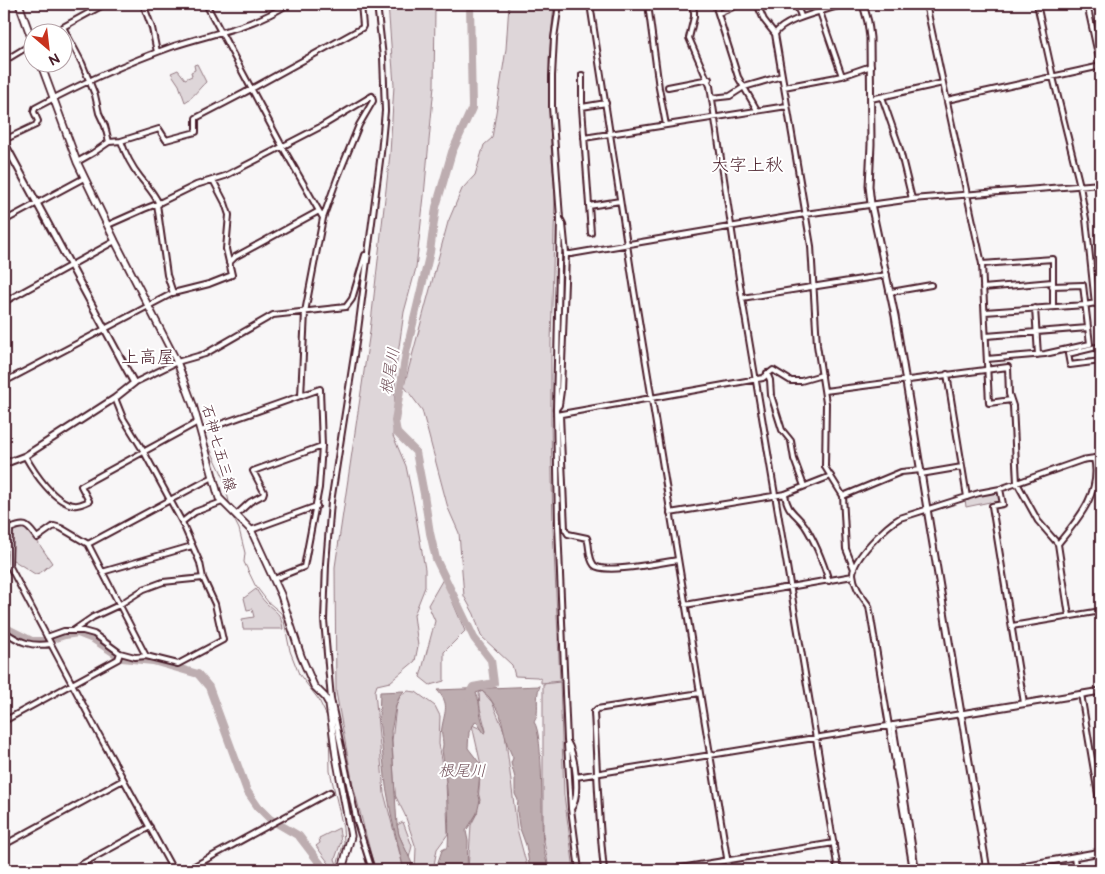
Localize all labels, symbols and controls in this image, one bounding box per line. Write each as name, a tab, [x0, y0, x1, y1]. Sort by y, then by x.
north arrow	[22, 22, 72, 72]
text: N	[45, 49, 63, 69]
district label: 大字上秋	[711, 155, 783, 176]
water label: 根尾川	[377, 346, 404, 397]
district label: 上高屋	[121, 347, 175, 368]
street label: 石神七五三線	[197, 402, 240, 494]
water label: 根尾川	[438, 762, 486, 781]

